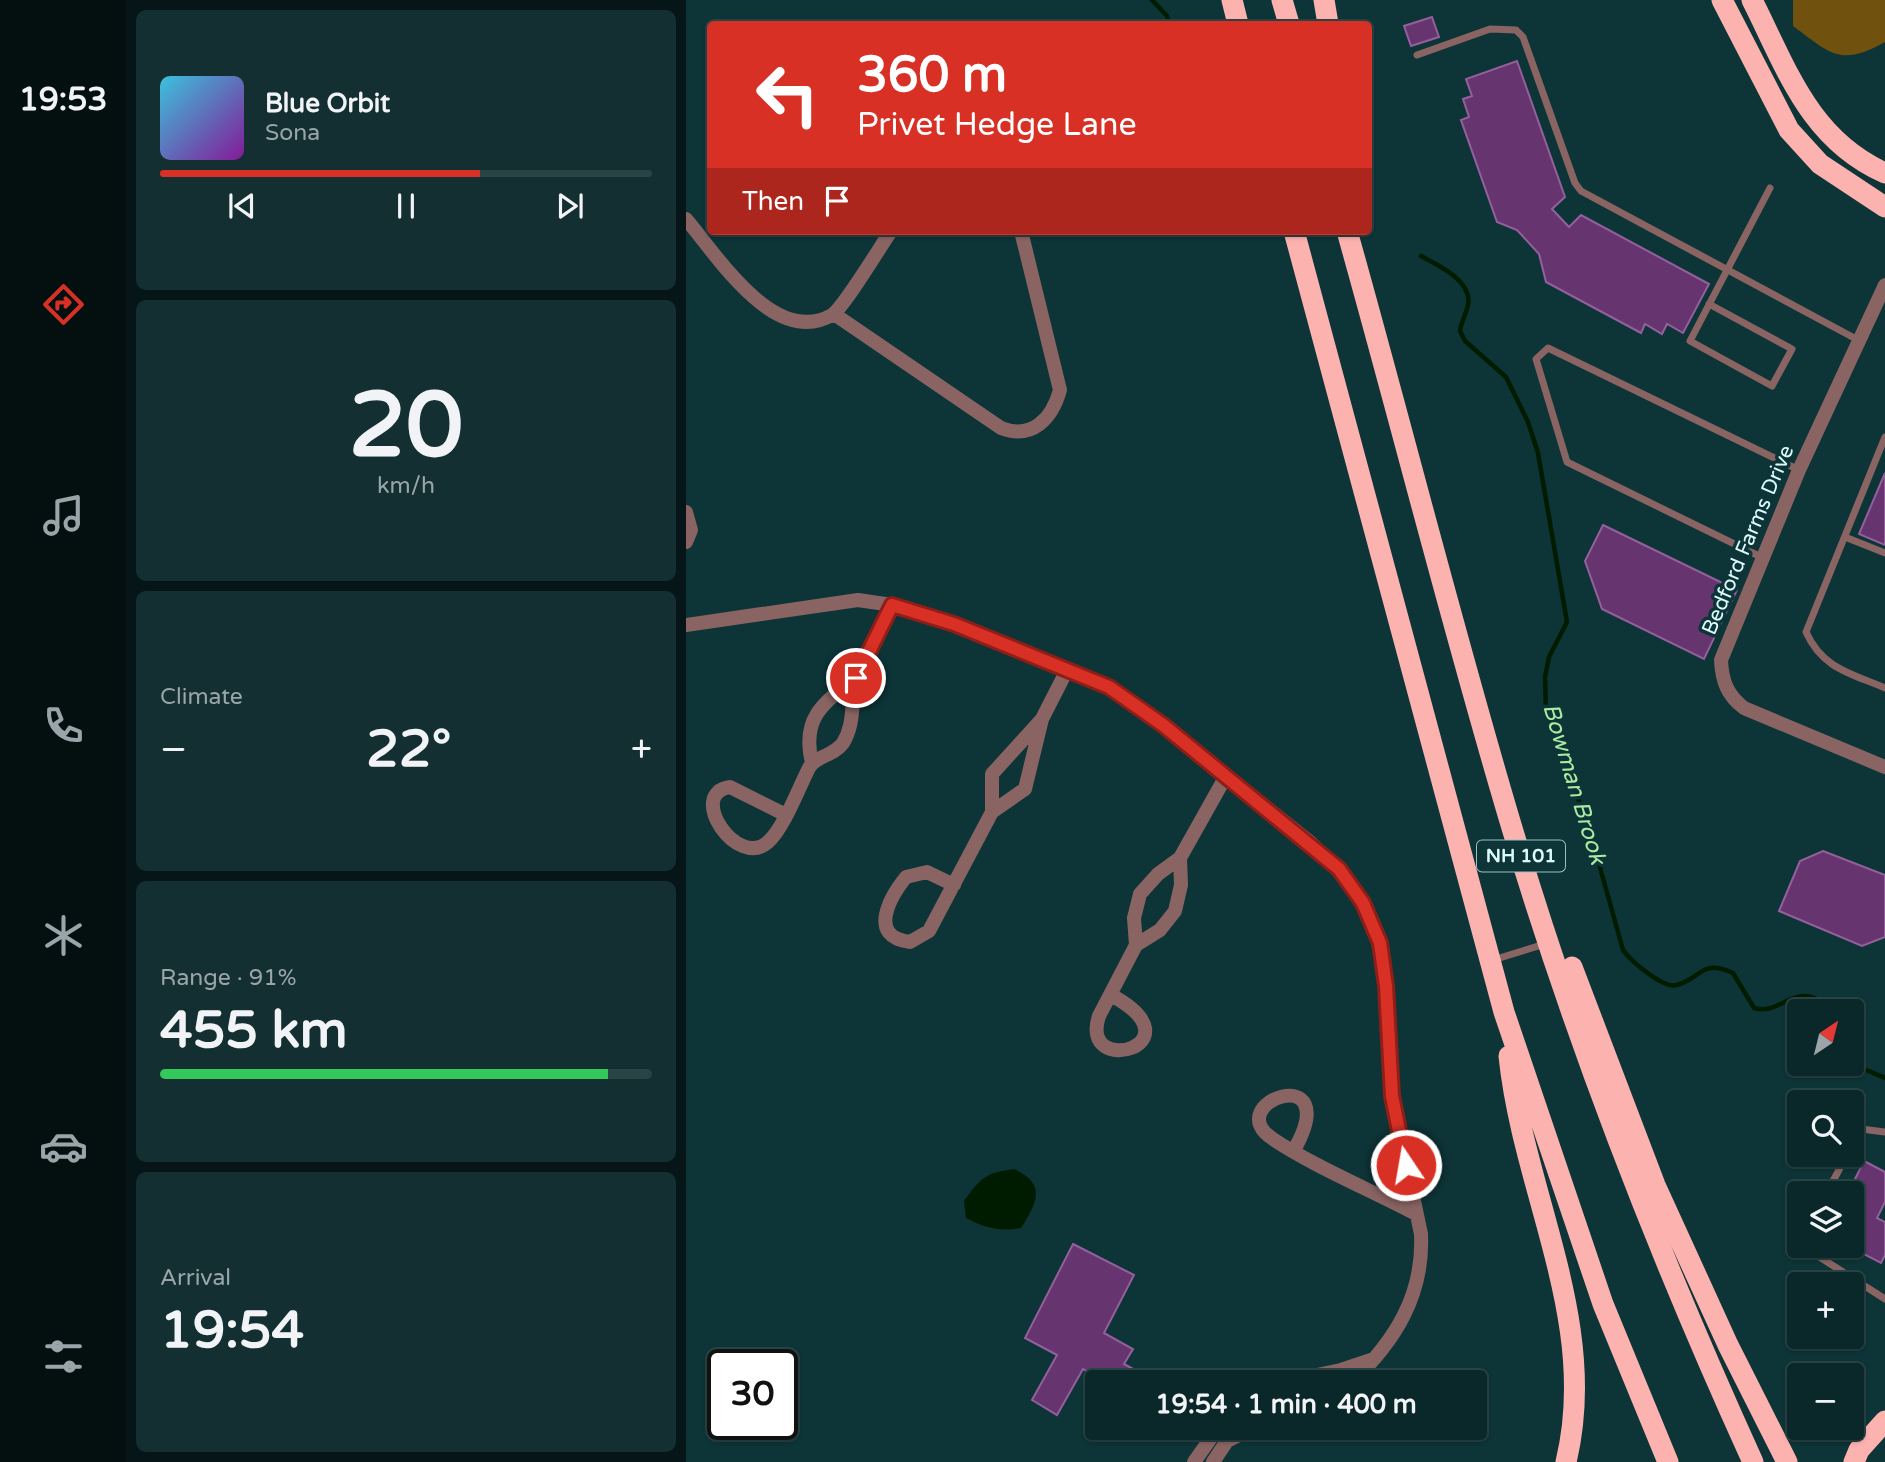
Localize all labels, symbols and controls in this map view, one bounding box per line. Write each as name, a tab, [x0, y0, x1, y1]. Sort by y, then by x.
text: 360 m	[857, 46, 1007, 105]
icon: left	[742, 49, 833, 140]
text: 19:53	[19, 81, 107, 119]
text: Blue Orbit	[265, 88, 390, 119]
text: Privet Hedge Lane	[857, 106, 1137, 144]
text: Sona	[265, 119, 320, 147]
icon: arrive	[818, 182, 856, 220]
text: Then	[742, 186, 804, 217]
icon: previous	[223, 187, 261, 225]
icon: pause	[387, 187, 425, 225]
icon: next	[551, 187, 589, 225]
icon: directions	[39, 280, 88, 329]
text: 20	[349, 371, 463, 481]
street label: Bedford Farms Drive	[1697, 441, 1799, 639]
text: km/h	[377, 472, 435, 500]
icon: music	[39, 491, 88, 540]
pin	[826, 648, 886, 708]
icon: arrive	[837, 659, 875, 697]
text: Climate	[160, 683, 243, 711]
water label: Bowman Brook	[1536, 700, 1612, 869]
icon: phone	[39, 701, 88, 750]
text: 22°	[366, 718, 451, 781]
text: −	[160, 727, 187, 773]
text: +	[631, 727, 652, 773]
road number: NH 101	[1477, 841, 1565, 872]
icon: climate	[39, 911, 88, 960]
text: Range · 91%	[160, 964, 296, 992]
text: 455 km	[160, 999, 348, 1062]
north arrow	[1787, 999, 1864, 1076]
map controls	[1787, 999, 1864, 1440]
button: search	[1787, 1090, 1864, 1167]
icon: car	[39, 1122, 88, 1171]
position arrow	[1369, 1128, 1443, 1202]
button: layers	[1787, 1181, 1864, 1258]
text: Arrival	[160, 1264, 231, 1292]
button: +	[1787, 1272, 1864, 1349]
text: 19:54	[160, 1299, 304, 1362]
icon: filters	[39, 1332, 88, 1381]
speed limit sign: 30	[707, 1349, 798, 1440]
button: −	[1787, 1363, 1864, 1440]
text: 19:54 · 1 min · 400 m	[1155, 1389, 1417, 1420]

